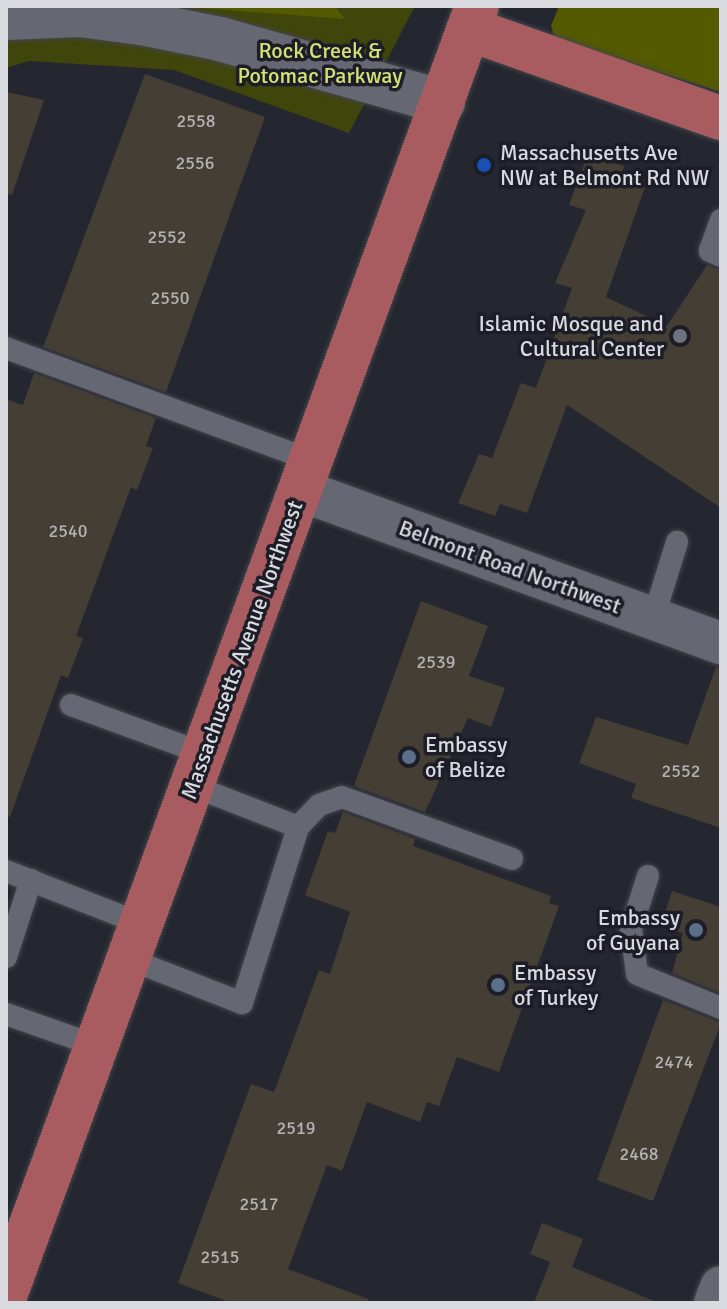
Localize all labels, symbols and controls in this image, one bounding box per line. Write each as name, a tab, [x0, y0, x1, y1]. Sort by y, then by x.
park label: Rock Creek & Potomac Parkway	[238, 37, 402, 88]
house number: 2558	[177, 110, 215, 132]
place label: Massachusetts Ave NW at Belmont Rd NW	[500, 139, 709, 190]
house number: 2556	[176, 152, 214, 174]
marker: Massachusetts Ave NW at Belmont Rd NW	[475, 156, 493, 174]
house number: 2552	[148, 226, 186, 248]
house number: 2550	[151, 287, 189, 309]
place label: Islamic Mosque and Cultural Center	[478, 310, 664, 362]
marker: Islamic Mosque and Cultural Center	[671, 327, 689, 345]
street label: Massachusetts Avenue Northwest	[176, 497, 308, 803]
street label: Belmont Road Northwest	[395, 515, 625, 619]
house number: 2540	[49, 520, 87, 542]
house number: 2539	[417, 651, 455, 673]
place label: Embassy of Belize	[425, 731, 507, 782]
marker: Embassy of Belize	[400, 748, 418, 766]
house number: 2552	[662, 760, 700, 782]
place label: Embassy of Guyana	[586, 904, 680, 956]
marker: Embassy of Guyana	[687, 921, 705, 939]
place label: Embassy of Turkey	[514, 959, 598, 1010]
marker: Embassy of Turkey	[489, 976, 507, 994]
house number: 2474	[655, 1051, 693, 1073]
house number: 2519	[277, 1117, 315, 1139]
house number: 2468	[620, 1143, 658, 1165]
house number: 2517	[240, 1193, 278, 1215]
house number: 2515	[201, 1246, 239, 1268]

